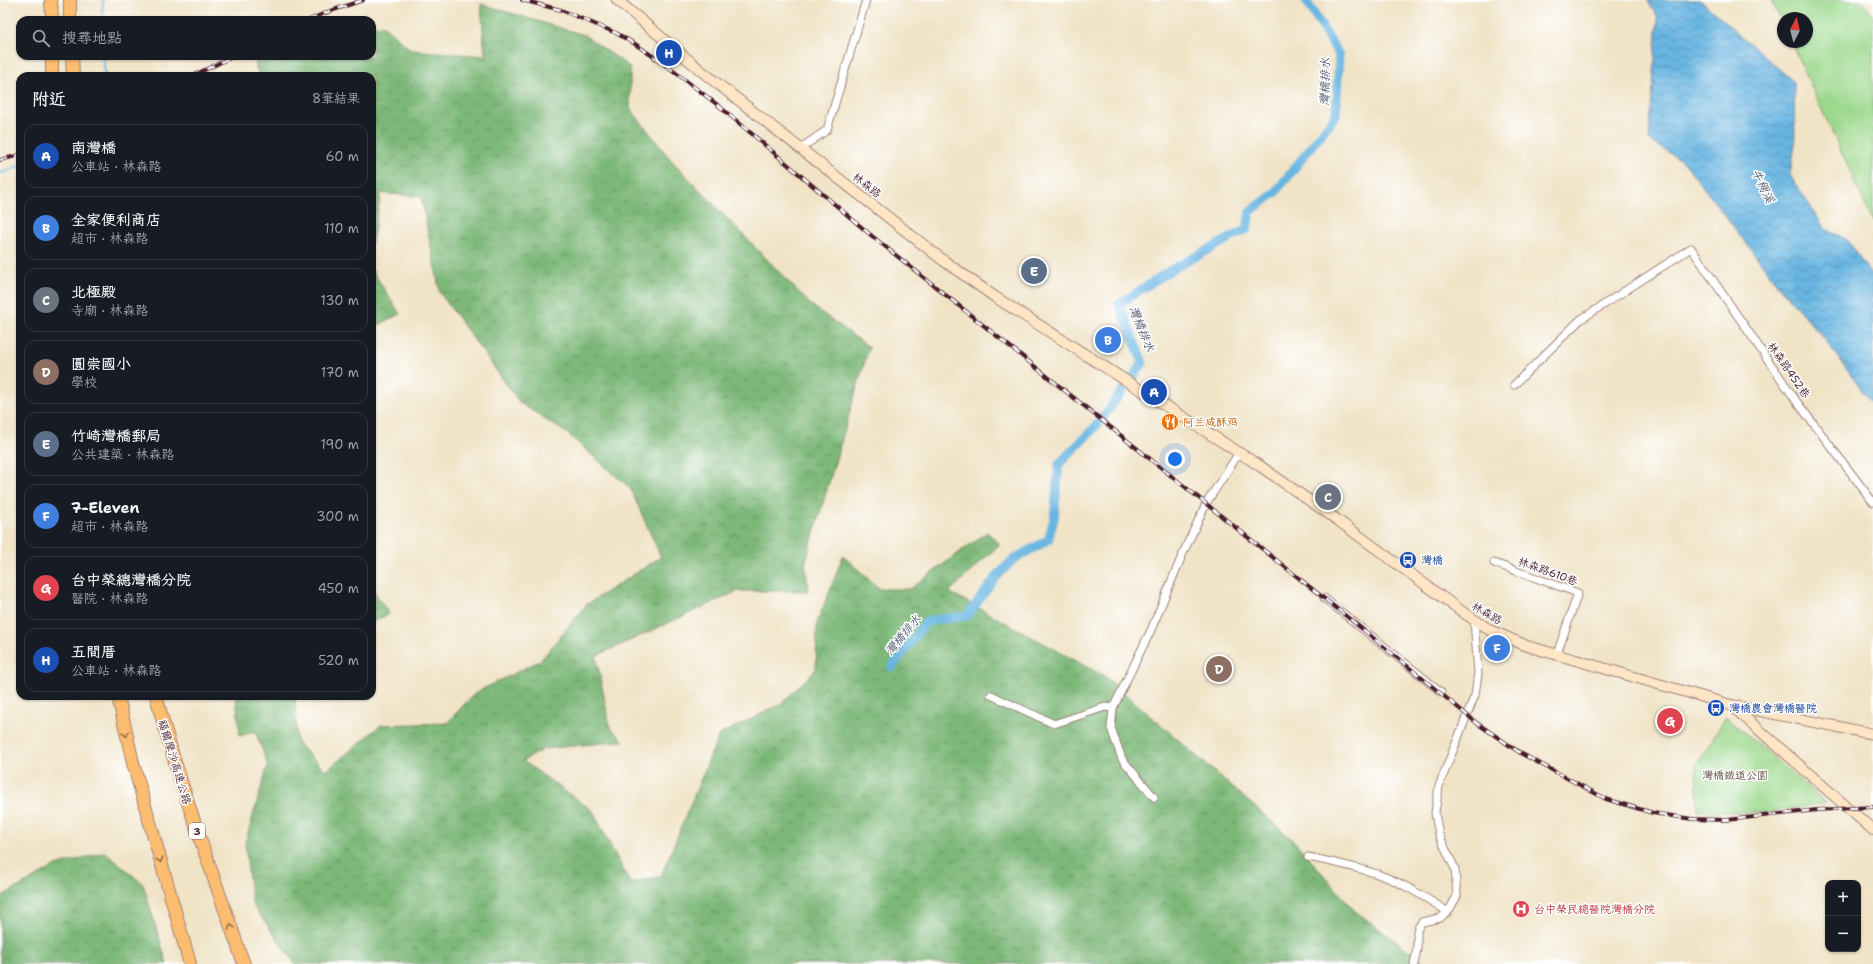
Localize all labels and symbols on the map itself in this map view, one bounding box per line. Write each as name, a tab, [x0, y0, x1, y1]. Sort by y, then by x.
north arrow	[1777, 12, 1813, 48]
pin: H	[656, 38, 682, 68]
water label: 灣橋排水	[1317, 57, 1333, 106]
water label: 牛稠溪	[1748, 166, 1779, 207]
street label: 林森路	[849, 169, 884, 201]
pin: E	[1021, 256, 1047, 286]
water label: 灣橋排水	[1126, 304, 1159, 355]
pin: B	[1095, 325, 1121, 355]
street label: 林森路452巷	[1764, 339, 1813, 401]
pin: A	[1141, 377, 1167, 407]
restaurant icon: 阿兰咸酥鸡	[1160, 412, 1180, 432]
place label: 阿兰咸酥鸡	[1183, 415, 1238, 430]
your location	[1165, 449, 1185, 469]
pin: C	[1315, 482, 1341, 512]
bus stop icon: 灣橋	[1398, 550, 1418, 570]
place label: 灣橋	[1421, 553, 1443, 568]
street label: 林森路610巷	[1516, 554, 1580, 589]
street label: 林森路	[1469, 599, 1505, 628]
water label: 灣橋排水	[881, 611, 925, 659]
pin: F	[1484, 633, 1510, 663]
pin: D	[1206, 654, 1232, 684]
bus stop icon: 灣橋農會灣橋醫院	[1706, 698, 1726, 718]
place label: 灣橋農會灣橋醫院	[1729, 701, 1817, 716]
pin: G	[1657, 706, 1683, 736]
street label: 福爾摩沙高速公路	[154, 718, 195, 806]
one-way arrow	[122, 731, 130, 737]
park label: 灣橋鐵道公園	[1702, 768, 1768, 783]
road number: 3	[189, 823, 205, 839]
one-way arrow	[155, 856, 164, 863]
hospital icon: 台中榮民總醫院灣橋分院	[1511, 899, 1531, 919]
place label: 台中榮民總醫院灣橋分院	[1534, 902, 1655, 917]
one-way arrow	[227, 924, 235, 931]

